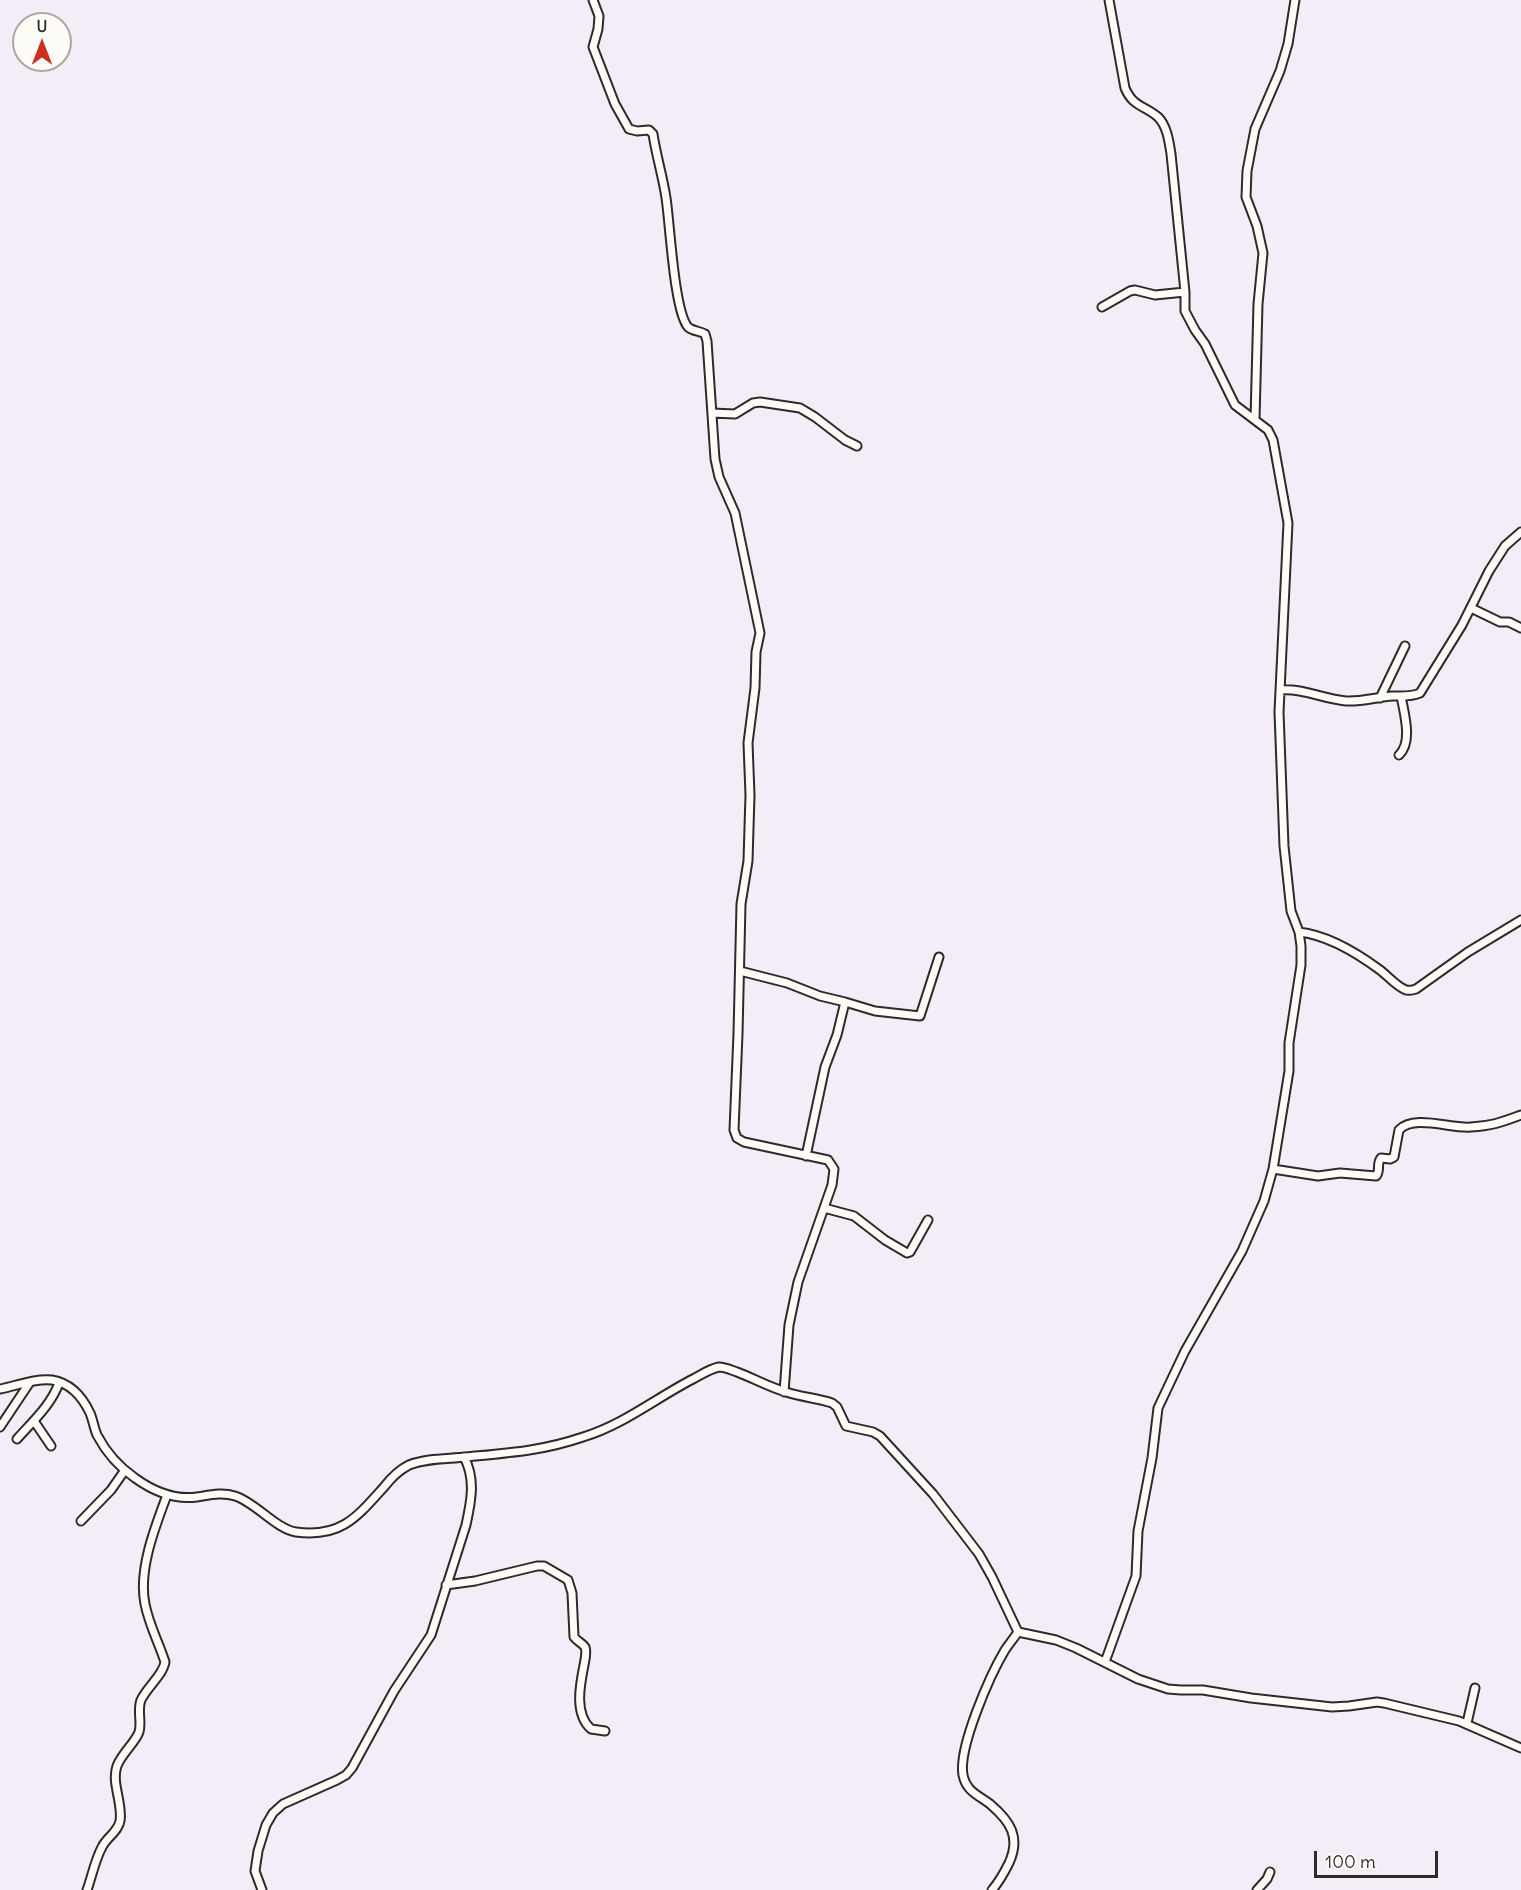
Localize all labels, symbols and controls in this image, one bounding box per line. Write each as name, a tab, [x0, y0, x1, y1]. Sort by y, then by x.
north arrow	[12, 12, 72, 72]
text: U	[37, 16, 47, 36]
scale bar	[1317, 1839, 1442, 1877]
text: 100 m	[1325, 1850, 1376, 1873]

